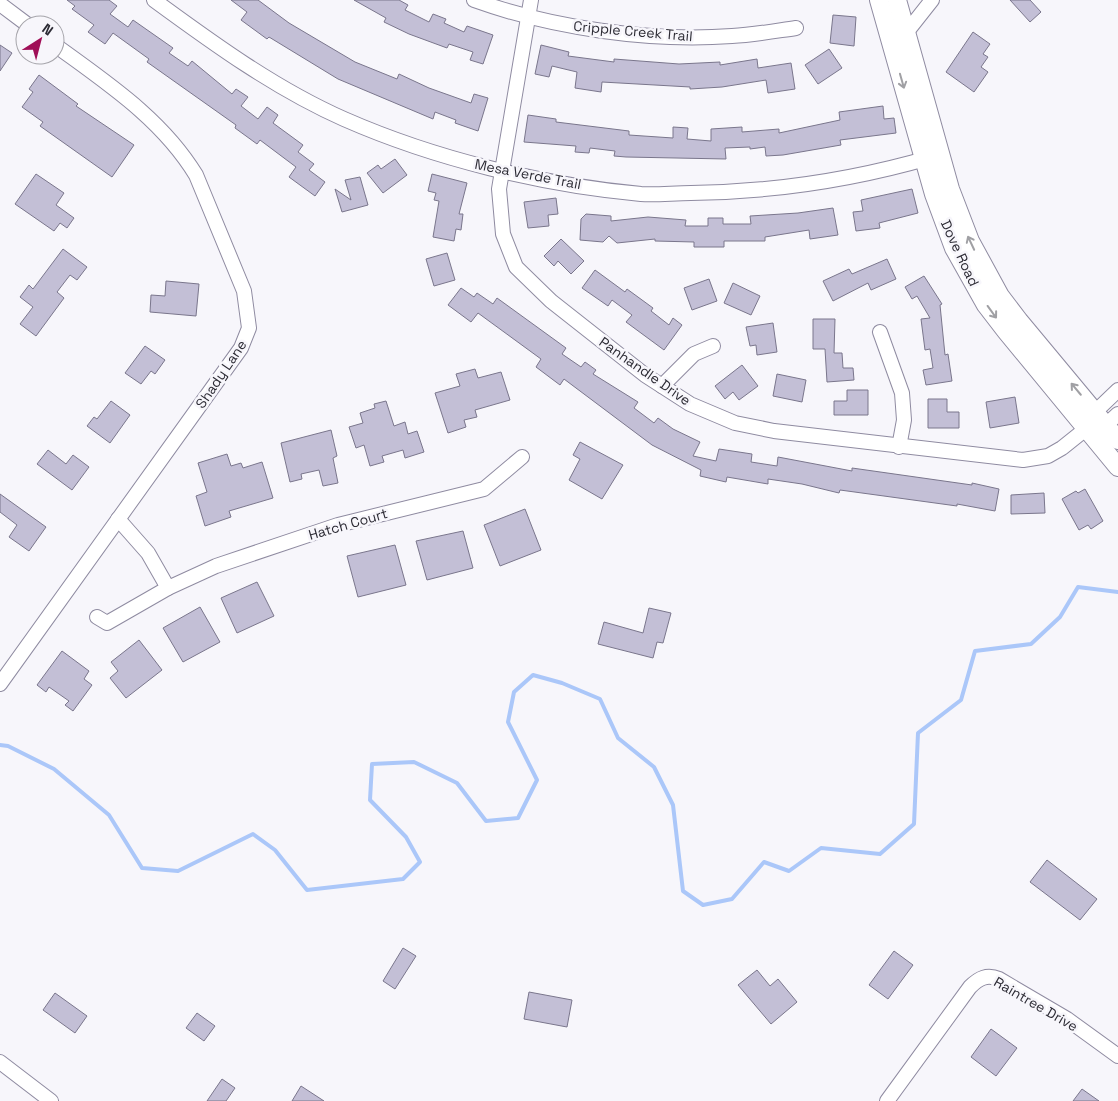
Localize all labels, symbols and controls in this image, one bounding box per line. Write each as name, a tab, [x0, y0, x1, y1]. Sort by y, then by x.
north arrow	[15, 15, 65, 65]
street label: Cripple Creek Trail	[573, 17, 693, 45]
text: N	[39, 19, 57, 40]
one-way arrow	[898, 72, 907, 88]
street label: Mesa Verde Trail	[473, 155, 583, 193]
street label: Dove Road	[937, 217, 983, 289]
one-way arrow	[966, 236, 976, 251]
one-way arrow	[987, 305, 997, 319]
street label: Panhandle Drive	[596, 333, 694, 409]
street label: Shady Lane	[192, 336, 250, 412]
one-way arrow	[1071, 383, 1082, 396]
street label: Hatch Court	[306, 504, 390, 544]
street label: Raintree Drive	[991, 973, 1081, 1035]

